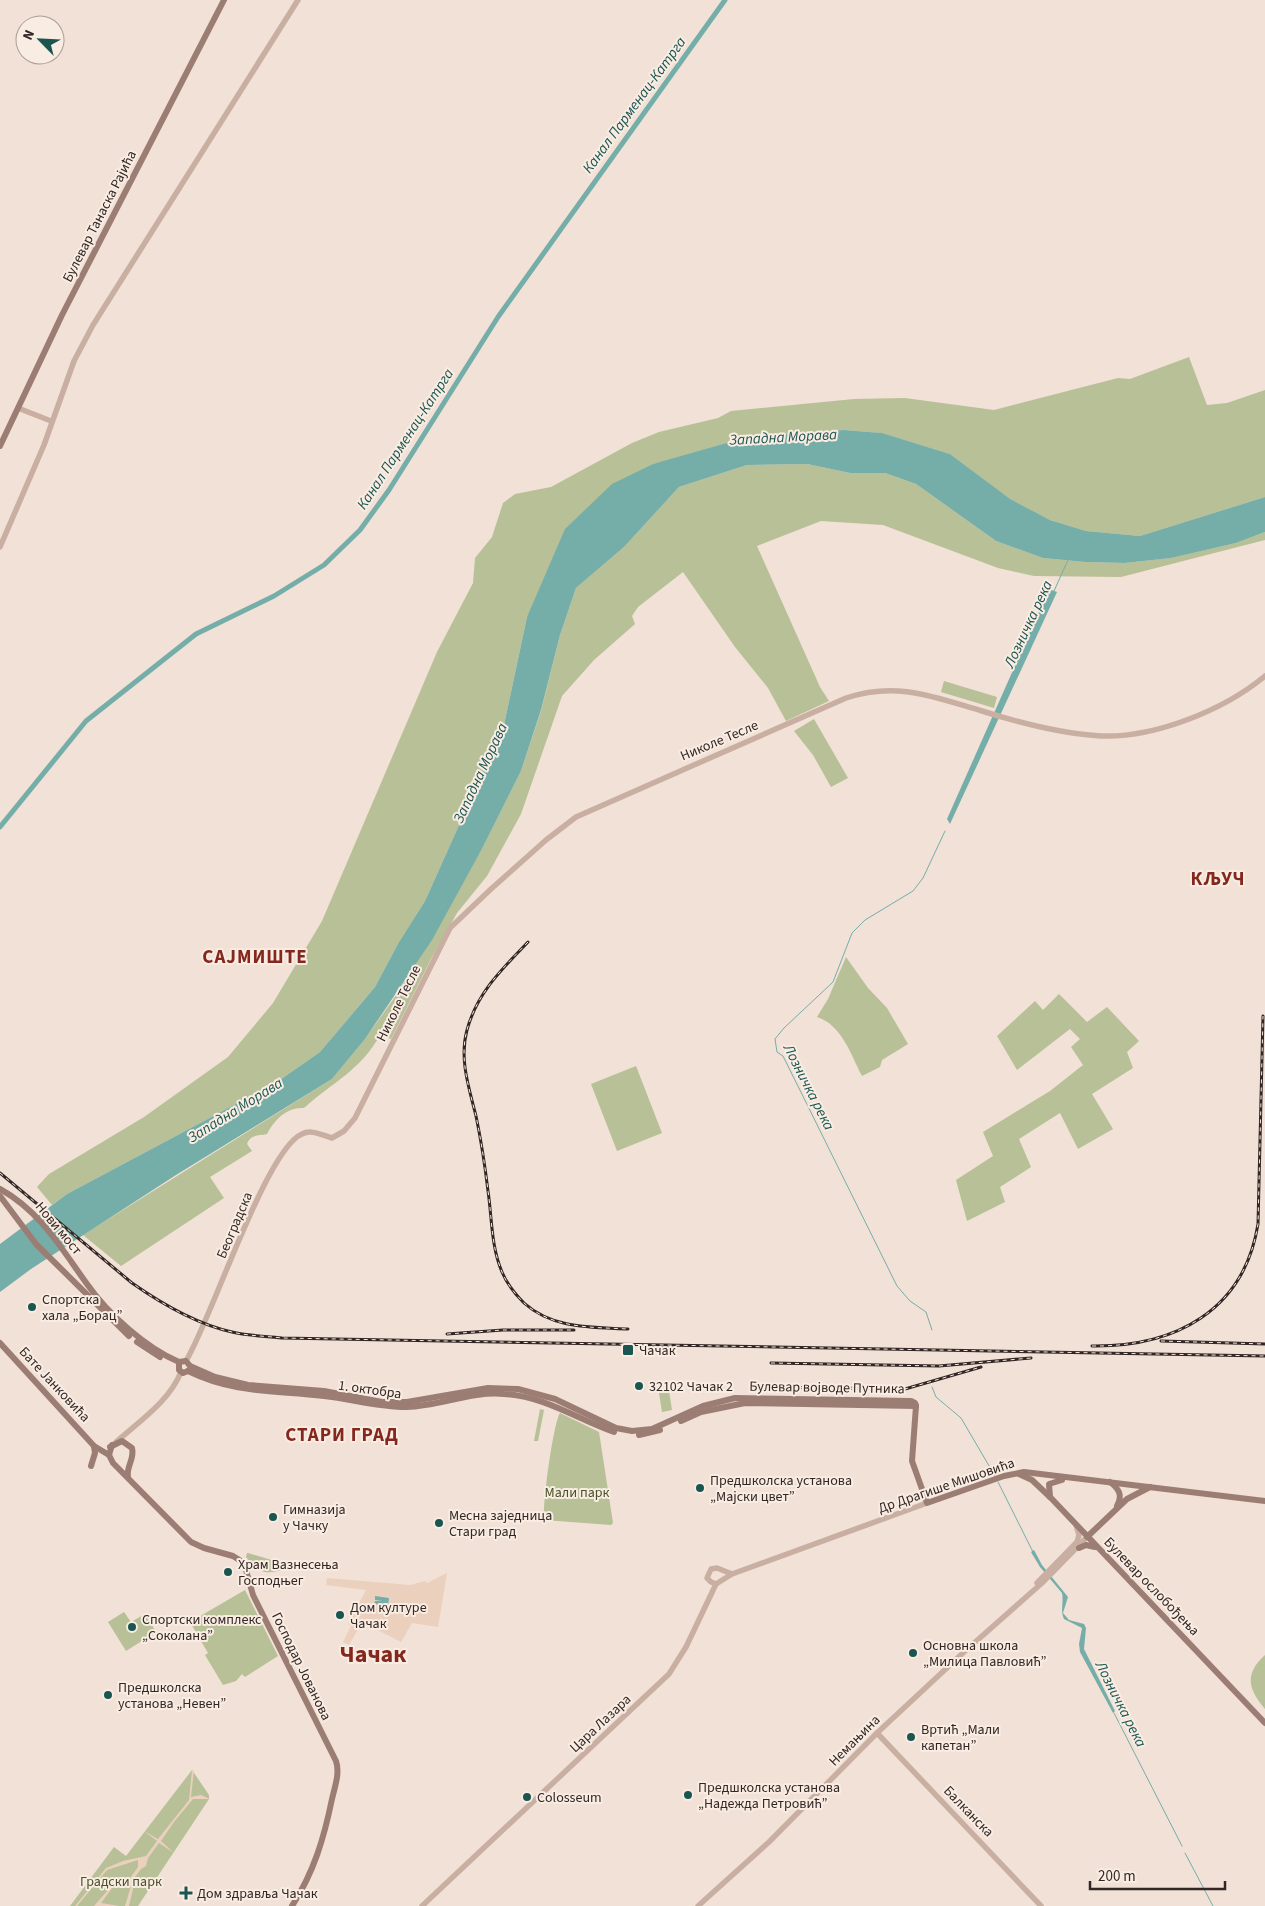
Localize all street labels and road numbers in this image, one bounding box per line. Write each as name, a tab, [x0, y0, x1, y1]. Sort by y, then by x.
street label: Булевар Танаска Рајића	[58, 147, 142, 286]
street label: Николе Тесле	[677, 715, 762, 766]
street label: Николе Тесле	[372, 962, 426, 1045]
street label: Београдска	[212, 1189, 258, 1262]
street label: Нови мост	[30, 1198, 87, 1260]
street label: Бате Јанковића	[14, 1343, 94, 1427]
street label: 1. октобра	[337, 1376, 403, 1404]
street label: Булевар војводе Путника	[749, 1377, 905, 1399]
street label: Др Драгише Мишовића	[875, 1453, 1017, 1519]
street label: Булевар ослобођења	[1099, 1533, 1204, 1641]
street label: Господар Јованова	[266, 1609, 336, 1724]
street label: Цара Лазара	[566, 1690, 636, 1757]
street label: Немањина	[825, 1711, 885, 1771]
street label: Балканска	[939, 1782, 998, 1842]

